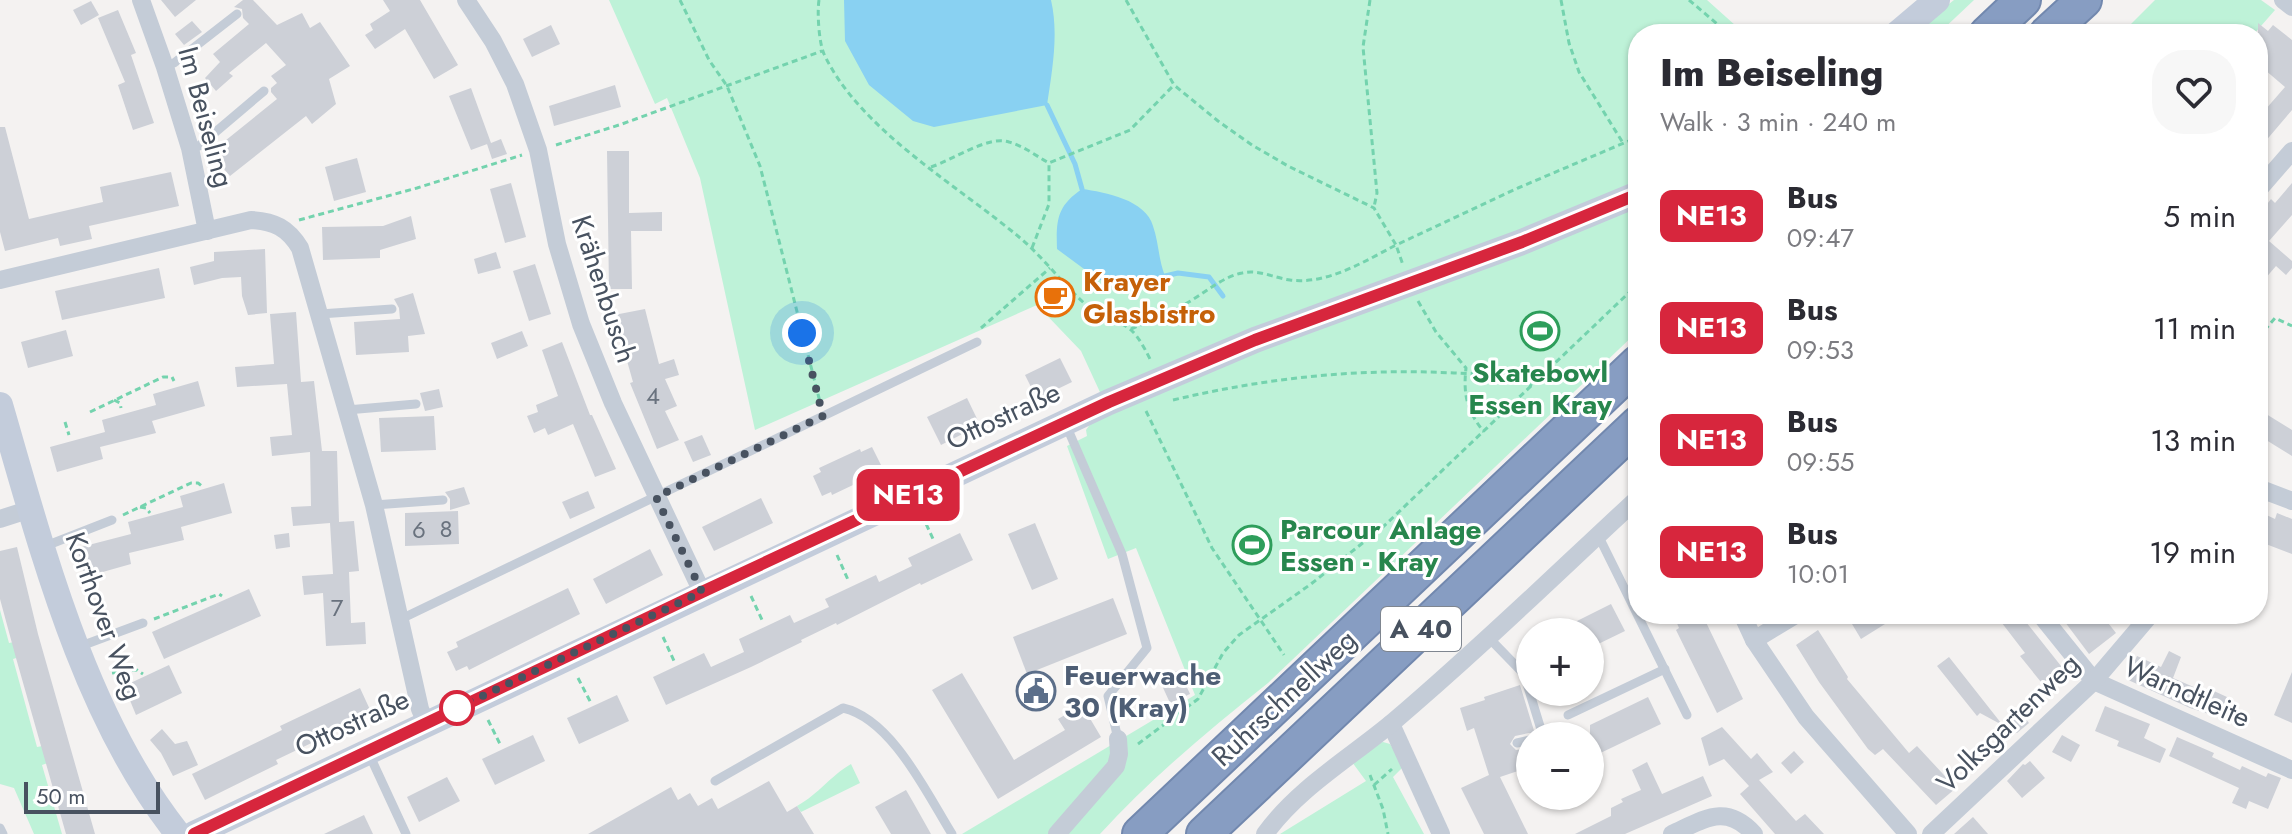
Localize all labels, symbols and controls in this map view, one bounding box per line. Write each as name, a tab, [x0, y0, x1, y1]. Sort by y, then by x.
street label: Im Beiseling	[167, 42, 245, 192]
text: Im Beiseling	[1660, 45, 1883, 100]
button: heart	[2152, 50, 2236, 134]
text: Walk · 3 min · 240 m	[1660, 103, 1896, 141]
text: Bus	[1787, 176, 1838, 219]
text: NE13	[1676, 195, 1747, 236]
text: 5 min	[2163, 195, 2236, 238]
street label: Krähenbusch	[561, 210, 647, 368]
text: 09:47	[1787, 219, 1854, 257]
place label: Krayer Glasbistro	[1083, 261, 1216, 334]
cafe icon: Krayer Glasbistro	[1034, 276, 1076, 318]
text: Bus	[1787, 288, 1838, 331]
text: NE13	[1676, 307, 1747, 348]
text: 11 min	[2153, 307, 2236, 350]
sports icon: Skatebowl Essen Kray	[1519, 310, 1561, 352]
your location	[782, 313, 822, 353]
text: 09:53	[1787, 331, 1854, 369]
place label: Skatebowl Essen Kray	[1468, 352, 1612, 425]
street label: Ottostraße	[939, 372, 1067, 460]
house number: 4	[646, 378, 660, 413]
text: Bus	[1787, 400, 1838, 443]
text: NE13	[1676, 419, 1747, 460]
text: 13 min	[2150, 419, 2236, 462]
text: 09:55	[1787, 443, 1854, 481]
line badge: NE13	[852, 469, 964, 521]
text: NE13	[873, 474, 943, 515]
place label: Parcour Anlage Essen - Kray	[1280, 509, 1482, 582]
house number: 8	[439, 511, 453, 546]
house number: 6	[412, 512, 426, 547]
text: Bus	[1787, 512, 1838, 555]
sports icon: Parcour Anlage Essen - Kray	[1231, 524, 1273, 566]
street label: Korthover Weg	[55, 526, 153, 706]
text: NE13	[1676, 531, 1747, 572]
text: 19 min	[2149, 531, 2236, 574]
text: 10:01	[1787, 555, 1849, 593]
house number: 7	[331, 590, 344, 625]
road number: A 40	[1381, 607, 1461, 651]
map controls	[1516, 618, 1604, 810]
button: +	[1516, 618, 1604, 706]
street label: Ruhrschnellweg	[1202, 620, 1366, 776]
street label: Volksgartenweg	[1927, 644, 2089, 802]
street label: Warndtleite	[2117, 646, 2257, 738]
place label: Feuerwache 30 (Kray)	[1064, 655, 1221, 728]
public building icon: Feuerwache 30 (Kray)	[1015, 670, 1057, 712]
street label: Ottostraße	[288, 679, 416, 767]
unlabelled marker	[440, 691, 474, 725]
button: −	[1516, 722, 1604, 810]
scale bar	[24, 778, 160, 814]
text: 50 m	[36, 780, 85, 812]

